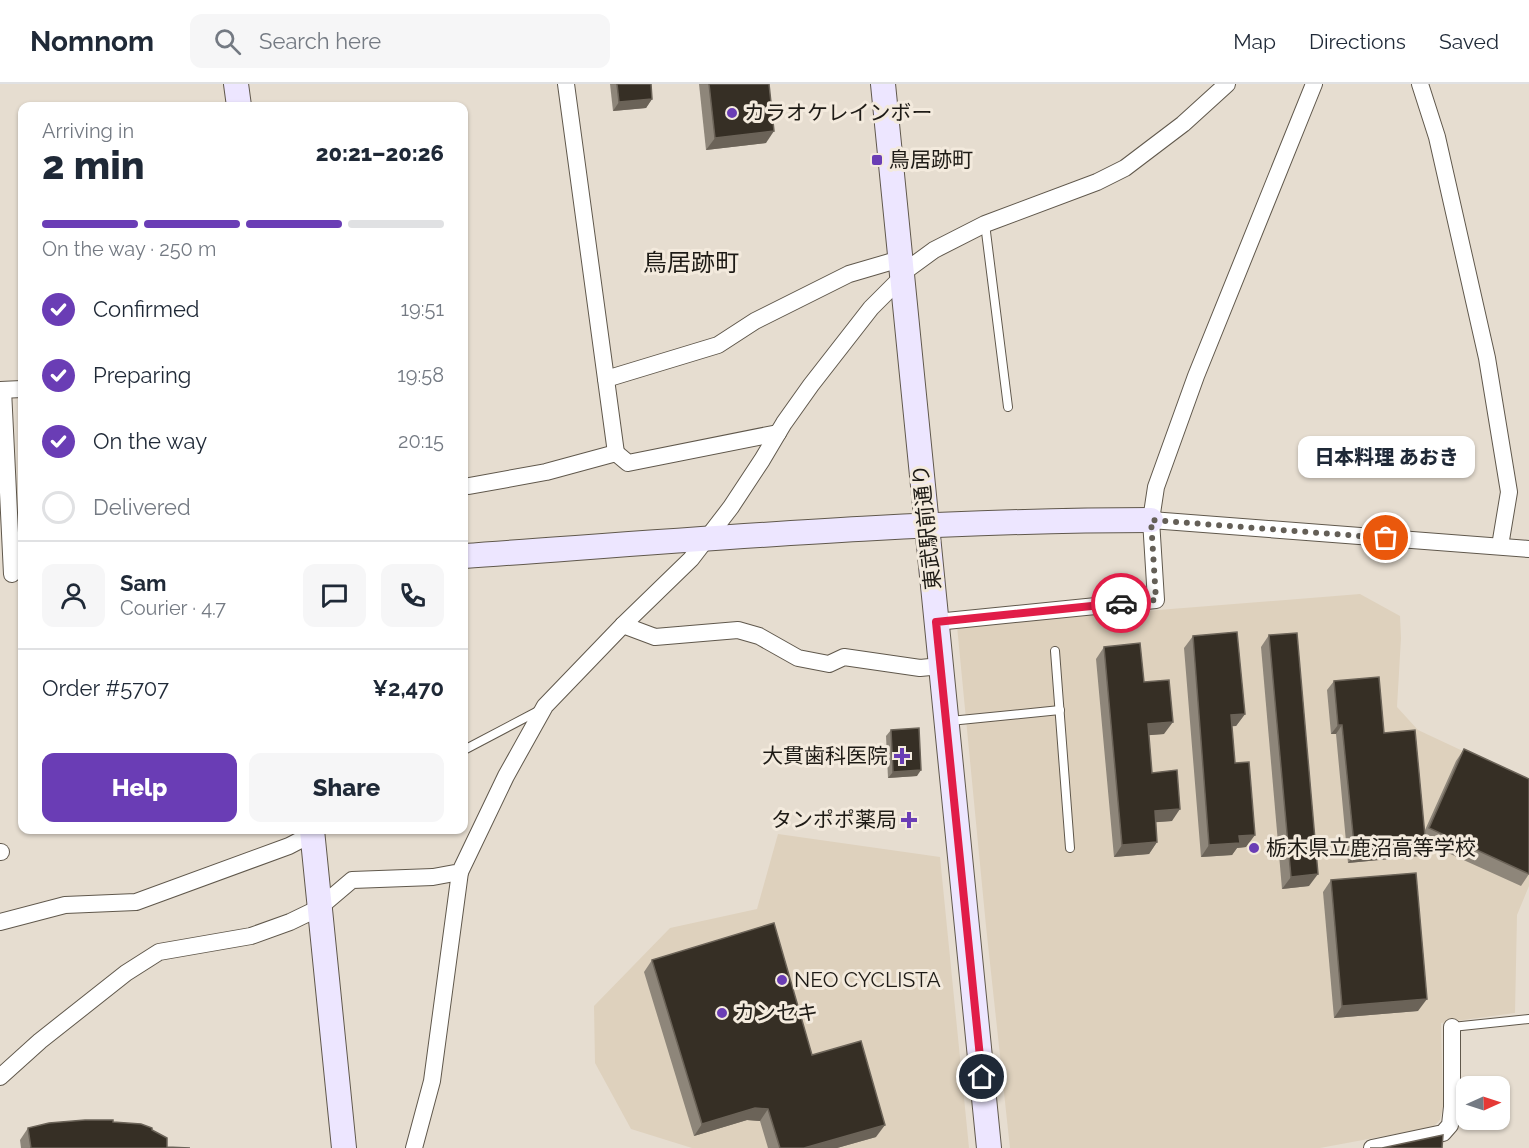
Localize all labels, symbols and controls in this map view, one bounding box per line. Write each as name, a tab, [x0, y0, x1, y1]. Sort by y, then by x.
search box	[190, 14, 610, 68]
text: Nomnom	[30, 25, 154, 58]
icon: search	[211, 25, 244, 58]
text: Search here	[259, 28, 381, 54]
text: Map	[1233, 29, 1276, 54]
text: Directions	[1309, 29, 1406, 54]
text: Saved	[1439, 29, 1499, 54]
place label: カラオケレインボー	[744, 100, 933, 125]
marker: カラオケレインボー	[725, 106, 739, 120]
text: Arriving in	[42, 119, 134, 143]
text: 20:21–20:26	[316, 140, 444, 166]
text: 2 min	[42, 142, 145, 188]
place label: 鳥居跡町	[889, 147, 973, 172]
marker: 鳥居跡町	[870, 153, 884, 167]
text: On the way · 250 m	[42, 237, 216, 261]
district label: 鳥居跡町	[643, 248, 739, 277]
icon: check	[42, 293, 75, 326]
text: Confirmed	[93, 296, 200, 322]
text: 19:51	[401, 297, 444, 321]
icon: check	[42, 359, 75, 392]
text: Preparing	[93, 362, 191, 388]
text: 19:58	[397, 363, 444, 387]
icon: check	[42, 425, 75, 458]
text: On the way	[93, 428, 207, 454]
text: 20:15	[398, 429, 444, 453]
callout: 日本料理 あおき	[1298, 436, 1474, 478]
text: 日本料理 あおき	[1314, 445, 1459, 469]
street label: 東武駅前通り	[907, 463, 946, 591]
text: Delivered	[93, 494, 191, 520]
pin	[1360, 512, 1411, 563]
icon: bag	[1369, 521, 1402, 554]
button: person	[42, 564, 105, 627]
button: chat	[303, 564, 366, 627]
button: phone	[381, 564, 444, 627]
text: Sam	[120, 570, 167, 596]
courier	[1091, 573, 1151, 633]
icon: car	[1105, 587, 1138, 620]
text: Courier · 4.7	[120, 596, 226, 620]
text: Order #5707	[42, 675, 169, 701]
text: ¥2,470	[372, 675, 444, 701]
place label: 大貫歯科医院	[762, 743, 888, 768]
marker: 大貫歯科医院	[893, 747, 911, 765]
button: Help	[42, 753, 237, 822]
button: Share	[249, 753, 444, 822]
place label: タンポポ薬局	[771, 807, 897, 832]
marker: タンポポ薬局	[902, 813, 916, 827]
place label: 栃木県立鹿沼高等学校	[1266, 835, 1476, 860]
marker: 栃木県立鹿沼高等学校	[1247, 841, 1261, 855]
place label: NEO CYCLISTA	[794, 967, 941, 992]
marker: NEO CYCLISTA	[775, 973, 789, 987]
place label: カンセキ	[734, 1000, 818, 1025]
marker: カンセキ	[715, 1006, 729, 1020]
pin	[956, 1051, 1007, 1102]
icon: home	[965, 1060, 998, 1093]
north arrow	[1456, 1076, 1510, 1130]
map controls	[1456, 1076, 1510, 1130]

